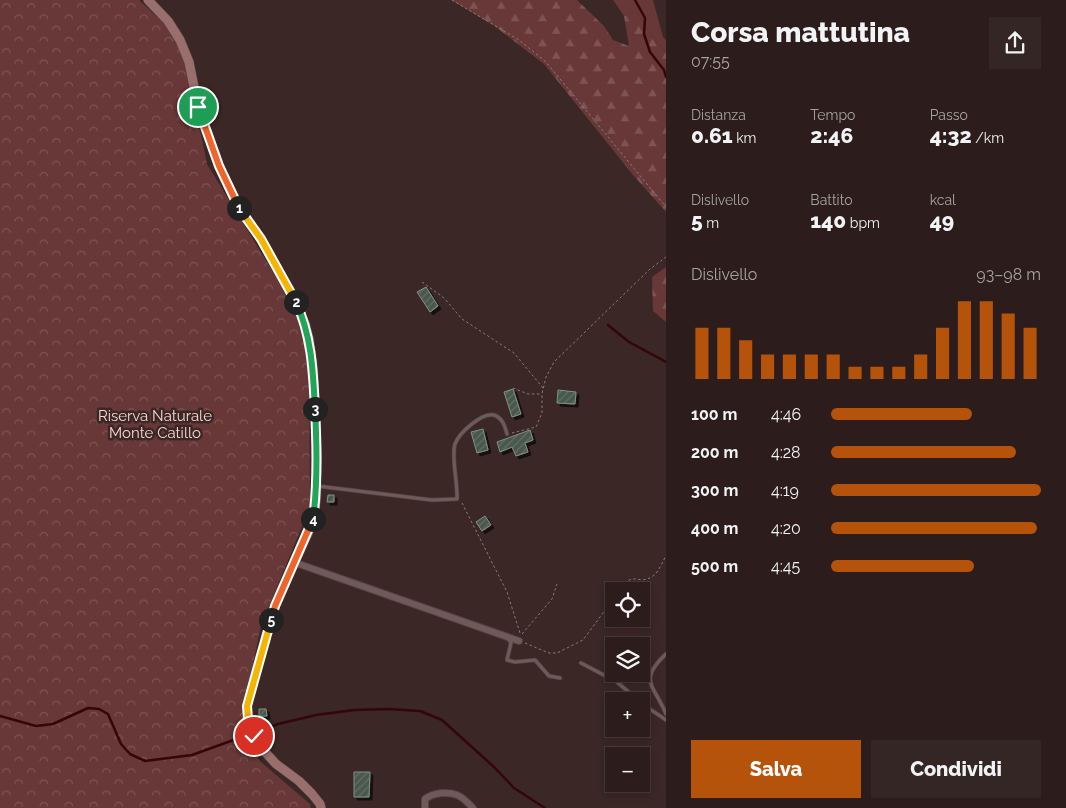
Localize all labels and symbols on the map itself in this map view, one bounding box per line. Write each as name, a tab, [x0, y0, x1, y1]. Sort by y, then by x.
pin	[177, 86, 219, 128]
pin: 1	[226, 196, 252, 220]
pin: 2	[284, 290, 308, 314]
pin: 3	[302, 396, 328, 422]
park label: Riserva Naturale Monte Catillo	[98, 407, 212, 442]
pin: 4	[300, 506, 326, 532]
pin: 5	[258, 608, 284, 632]
pin	[233, 715, 275, 757]

